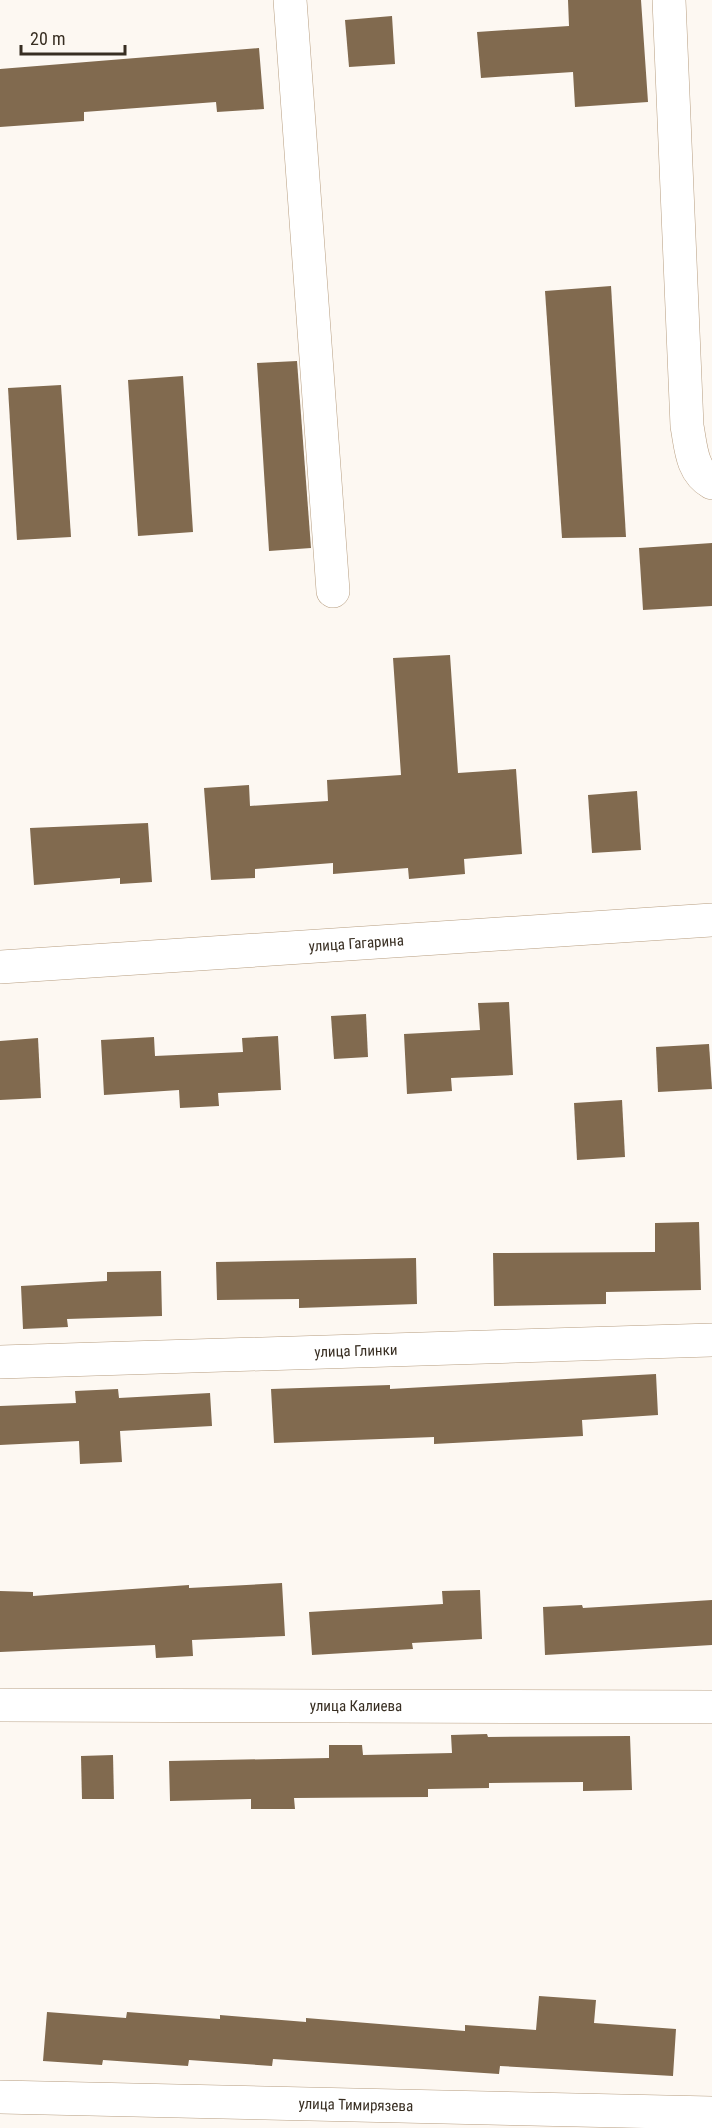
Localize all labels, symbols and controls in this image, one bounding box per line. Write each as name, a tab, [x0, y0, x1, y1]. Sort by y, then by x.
scale bar	[21, 18, 124, 56]
text: 20 m	[30, 28, 65, 49]
street label: улица Гагарина	[308, 931, 404, 956]
street label: улица Глинки	[314, 1341, 398, 1361]
street label: улица Калиева	[310, 1697, 402, 1715]
street label: улица Тимирязева	[298, 2095, 413, 2115]

